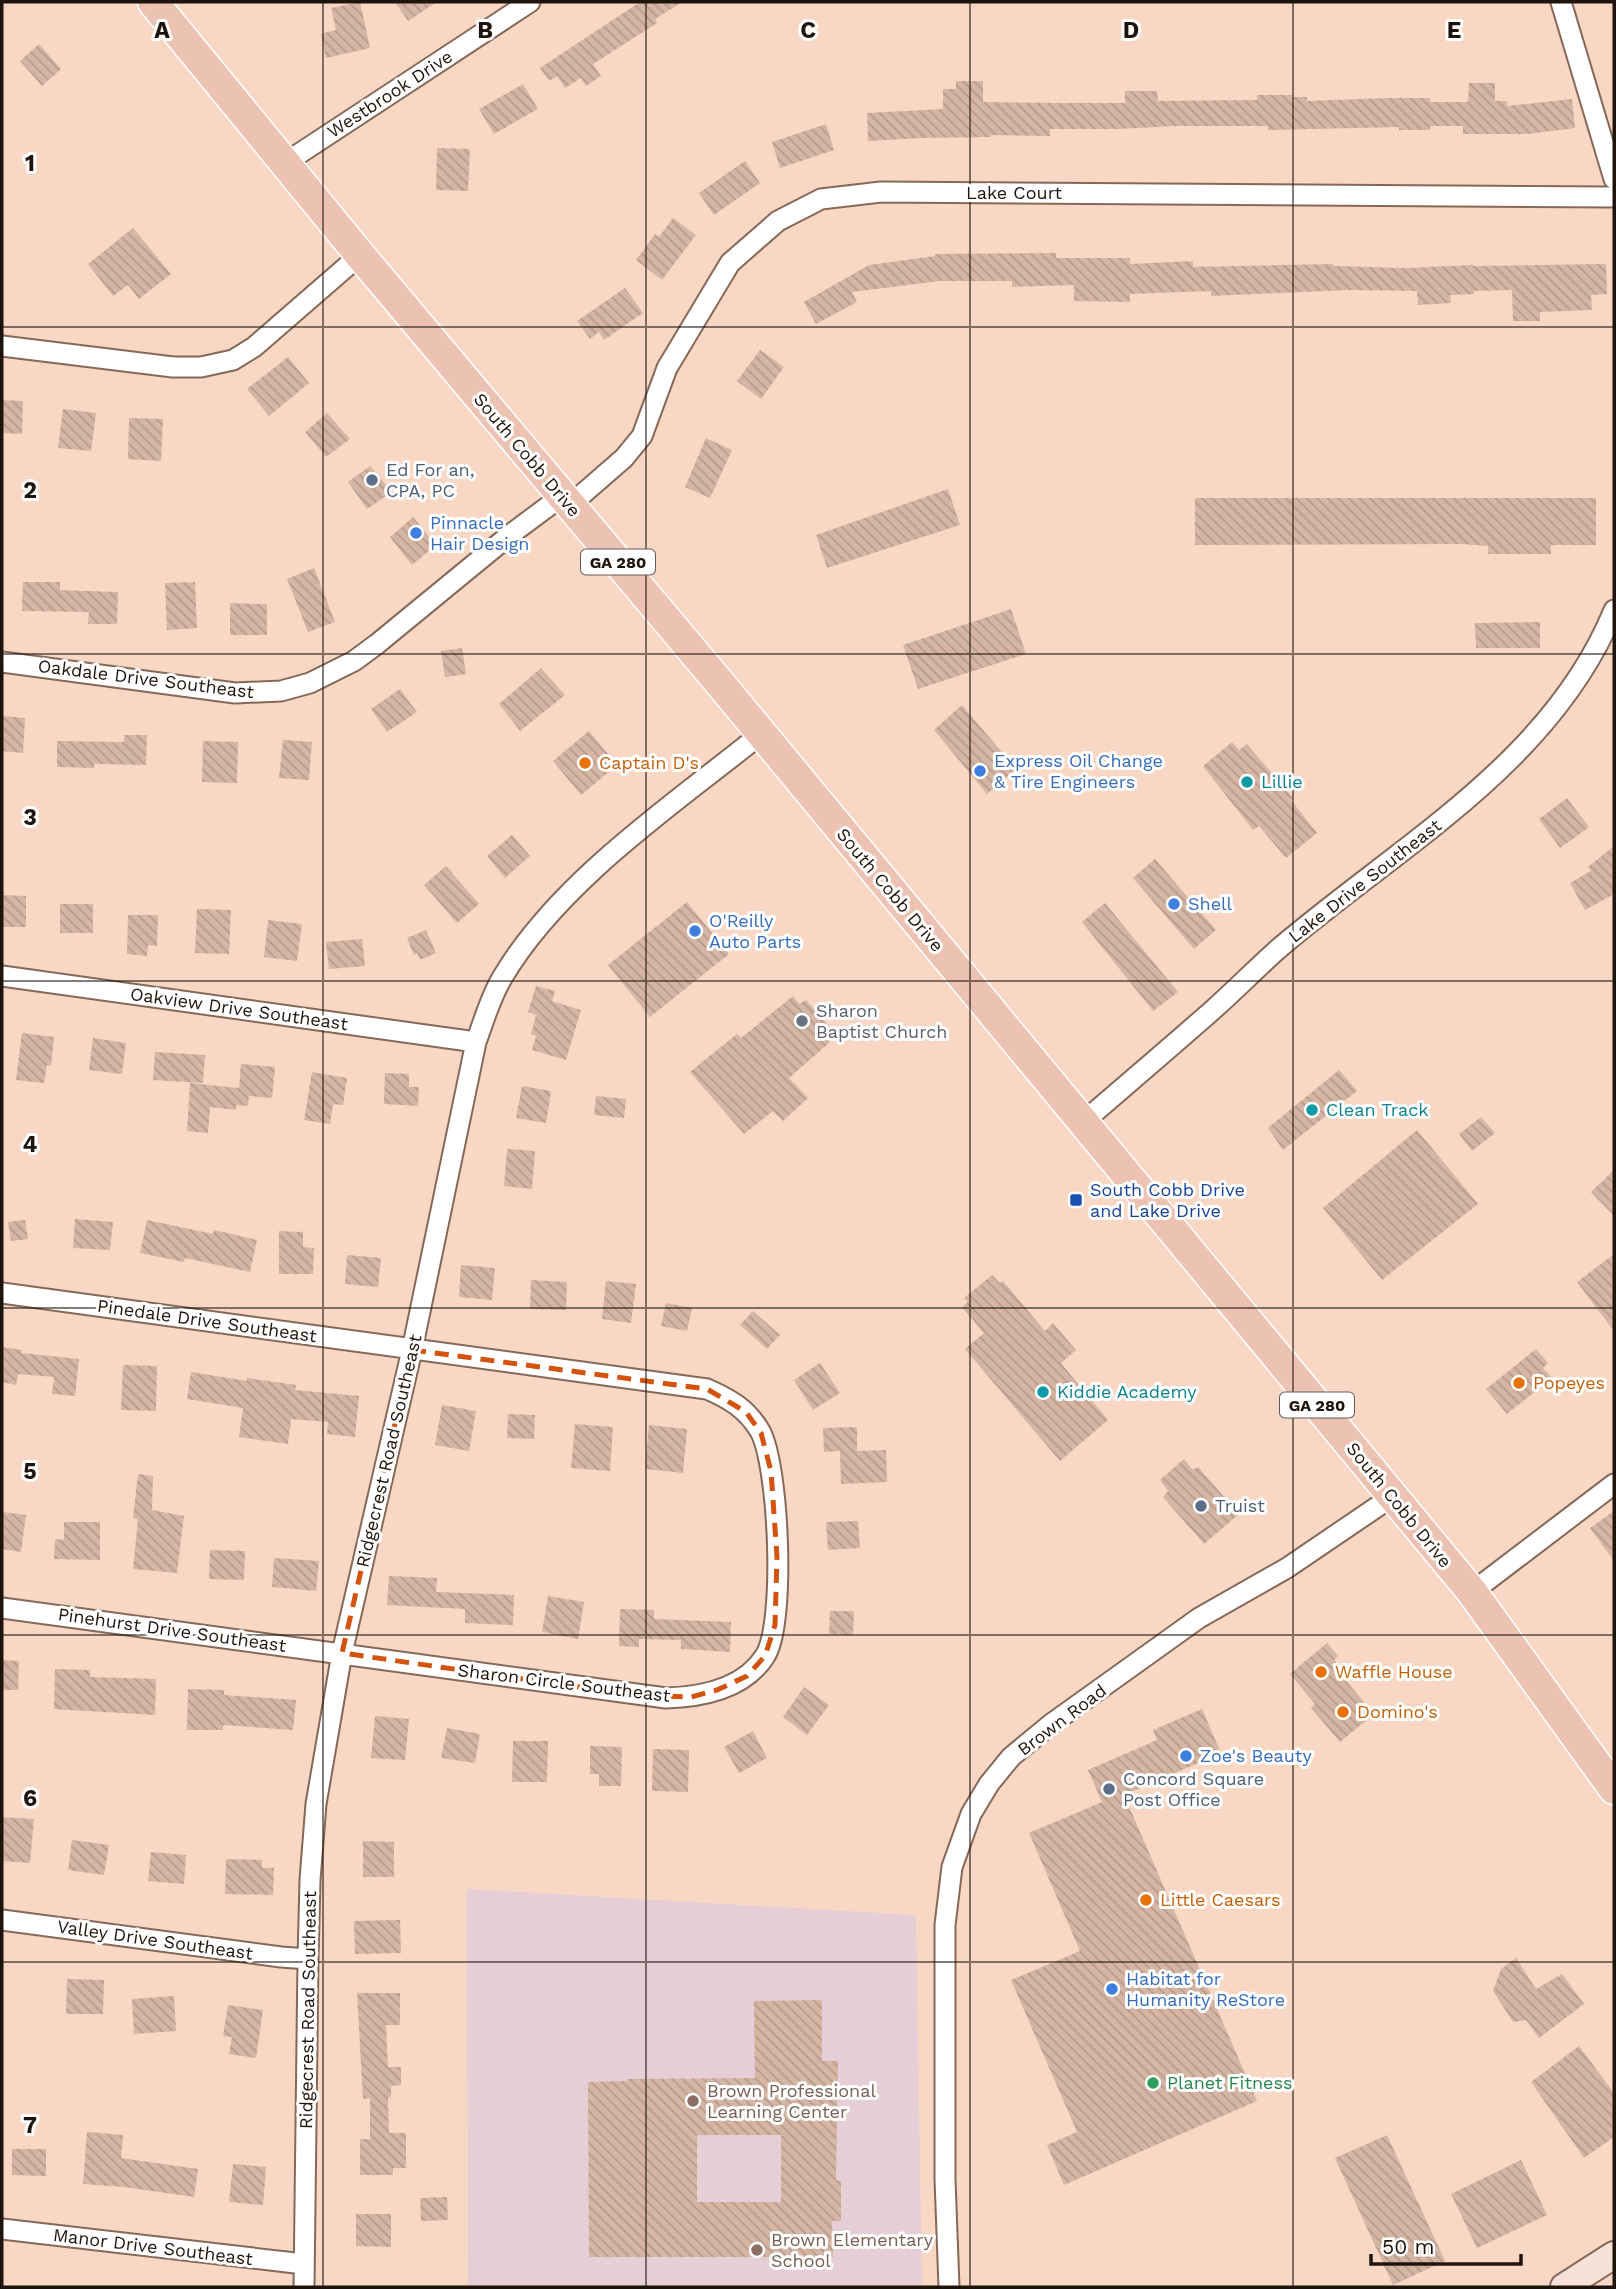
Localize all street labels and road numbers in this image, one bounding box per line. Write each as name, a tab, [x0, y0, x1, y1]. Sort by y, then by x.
street label: Westbrook Drive	[323, 45, 456, 142]
street label: Lake Court	[966, 182, 1062, 203]
street label: South Cobb Drive	[470, 389, 585, 521]
road number: GA 280	[581, 550, 655, 575]
street label: Oakdale Drive Southeast	[37, 655, 256, 702]
street label: Lake Drive Southeast	[1284, 814, 1446, 947]
street label: South Cobb Drive	[833, 824, 948, 956]
street label: Oakview Drive Southeast	[129, 983, 350, 1034]
street label: Pinedale Drive Southeast	[96, 1295, 319, 1346]
street label: Ridgecrest Road Southeast	[351, 1332, 426, 1569]
road number: GA 280	[1280, 1392, 1354, 1418]
street label: South Cobb Drive	[1342, 1438, 1456, 1571]
street label: Pinehurst Drive Southeast	[57, 1603, 288, 1656]
street label: Sharon Circle Southeast	[457, 1659, 672, 1706]
street label: Brown Road	[1013, 1679, 1110, 1760]
street label: Ridgecrest Road Southeast	[295, 1890, 320, 2129]
street label: Valley Drive Southeast	[56, 1915, 255, 1964]
street label: Manor Drive Southeast	[52, 2224, 255, 2269]

